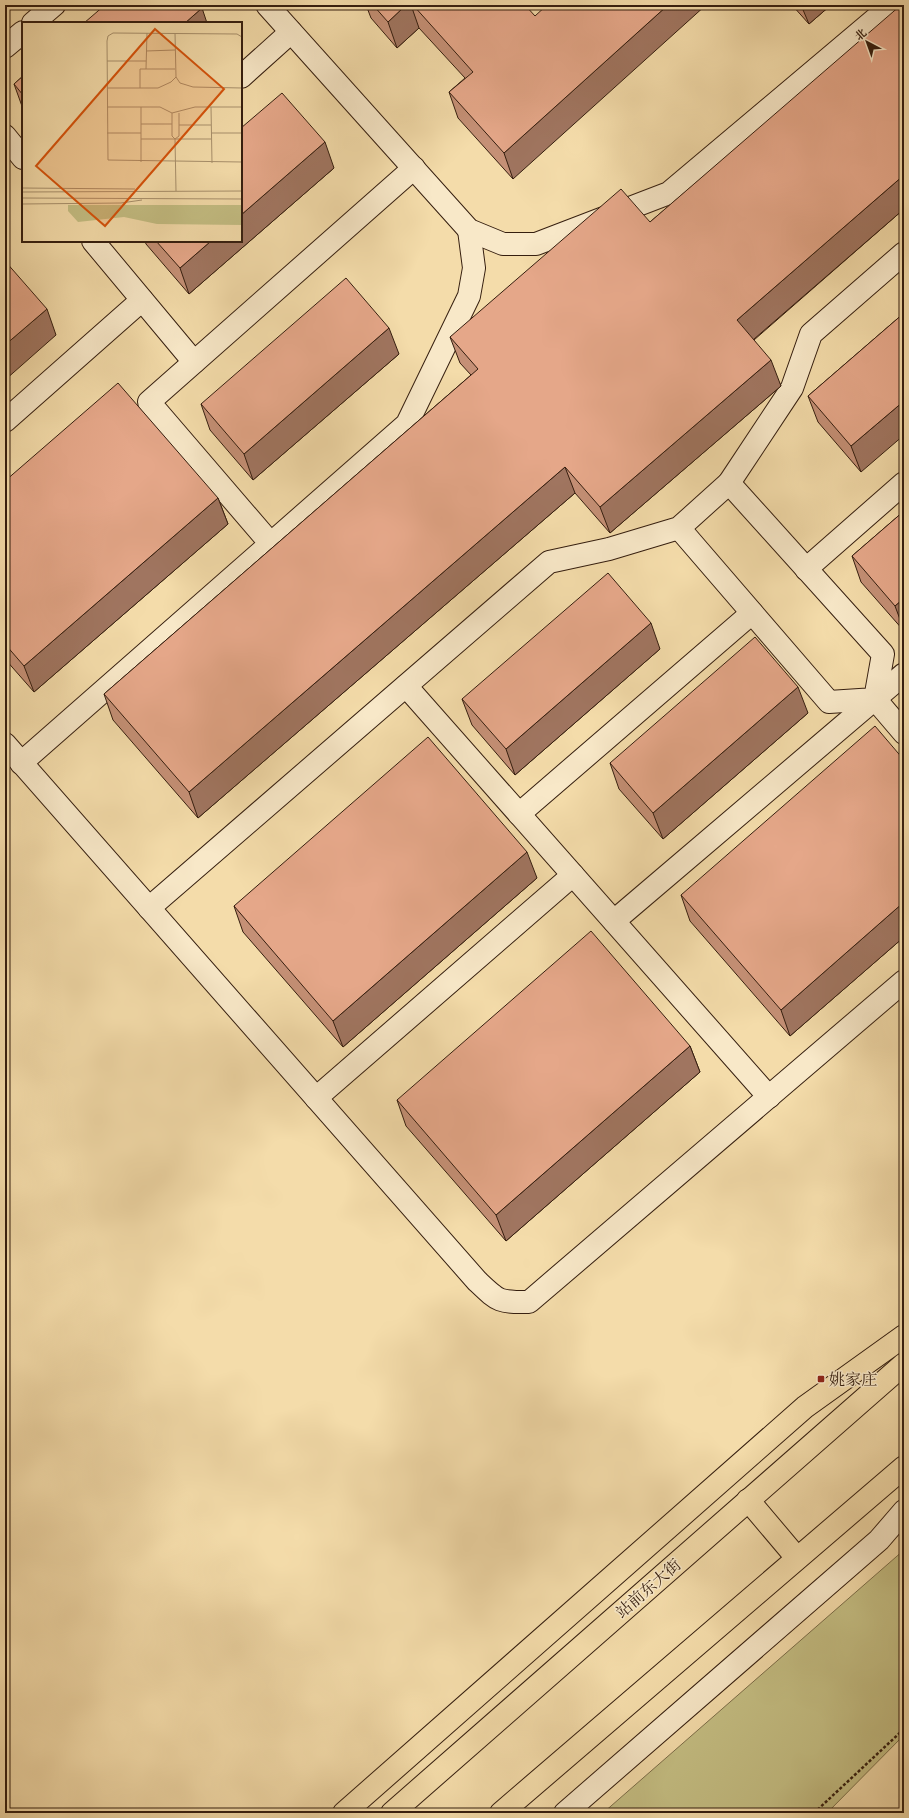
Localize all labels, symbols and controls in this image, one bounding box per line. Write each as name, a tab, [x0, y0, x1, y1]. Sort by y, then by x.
inset map	[22, 22, 242, 242]
north arrow	[847, 22, 887, 62]
text: 北	[852, 26, 870, 44]
place label: 姚家庄	[829, 1370, 877, 1390]
marker: 姚家庄	[816, 1374, 826, 1384]
street label: 站前东大街	[612, 1555, 685, 1623]

